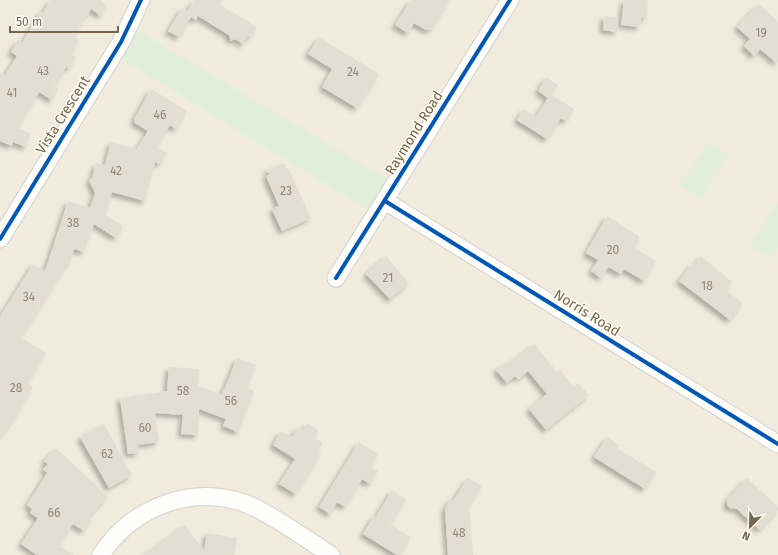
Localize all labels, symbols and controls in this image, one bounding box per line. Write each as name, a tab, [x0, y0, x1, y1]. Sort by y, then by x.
scale bar	[10, 8, 118, 34]
text: 50 m	[16, 15, 42, 29]
house number: 19	[755, 26, 767, 40]
house number: 43	[37, 64, 49, 78]
house number: 24	[347, 65, 360, 79]
street label: Vista Crescent	[32, 72, 94, 157]
house number: 41	[7, 86, 17, 100]
street label: Raymond Road	[382, 88, 446, 178]
house number: 46	[154, 108, 166, 122]
house number: 42	[110, 164, 122, 178]
house number: 23	[280, 184, 292, 198]
house number: 38	[67, 216, 80, 230]
house number: 20	[607, 243, 620, 257]
house number: 21	[383, 271, 393, 285]
house number: 18	[701, 279, 713, 293]
street label: Norris Road	[551, 286, 623, 340]
house number: 34	[23, 290, 36, 304]
house number: 28	[10, 381, 23, 395]
house number: 58	[177, 384, 190, 398]
house number: 56	[225, 394, 237, 408]
house number: 60	[138, 421, 152, 435]
house number: 62	[101, 447, 113, 461]
house number: 66	[48, 506, 60, 520]
north arrow	[730, 507, 770, 547]
house number: 48	[453, 526, 466, 540]
text: N	[740, 528, 752, 543]

